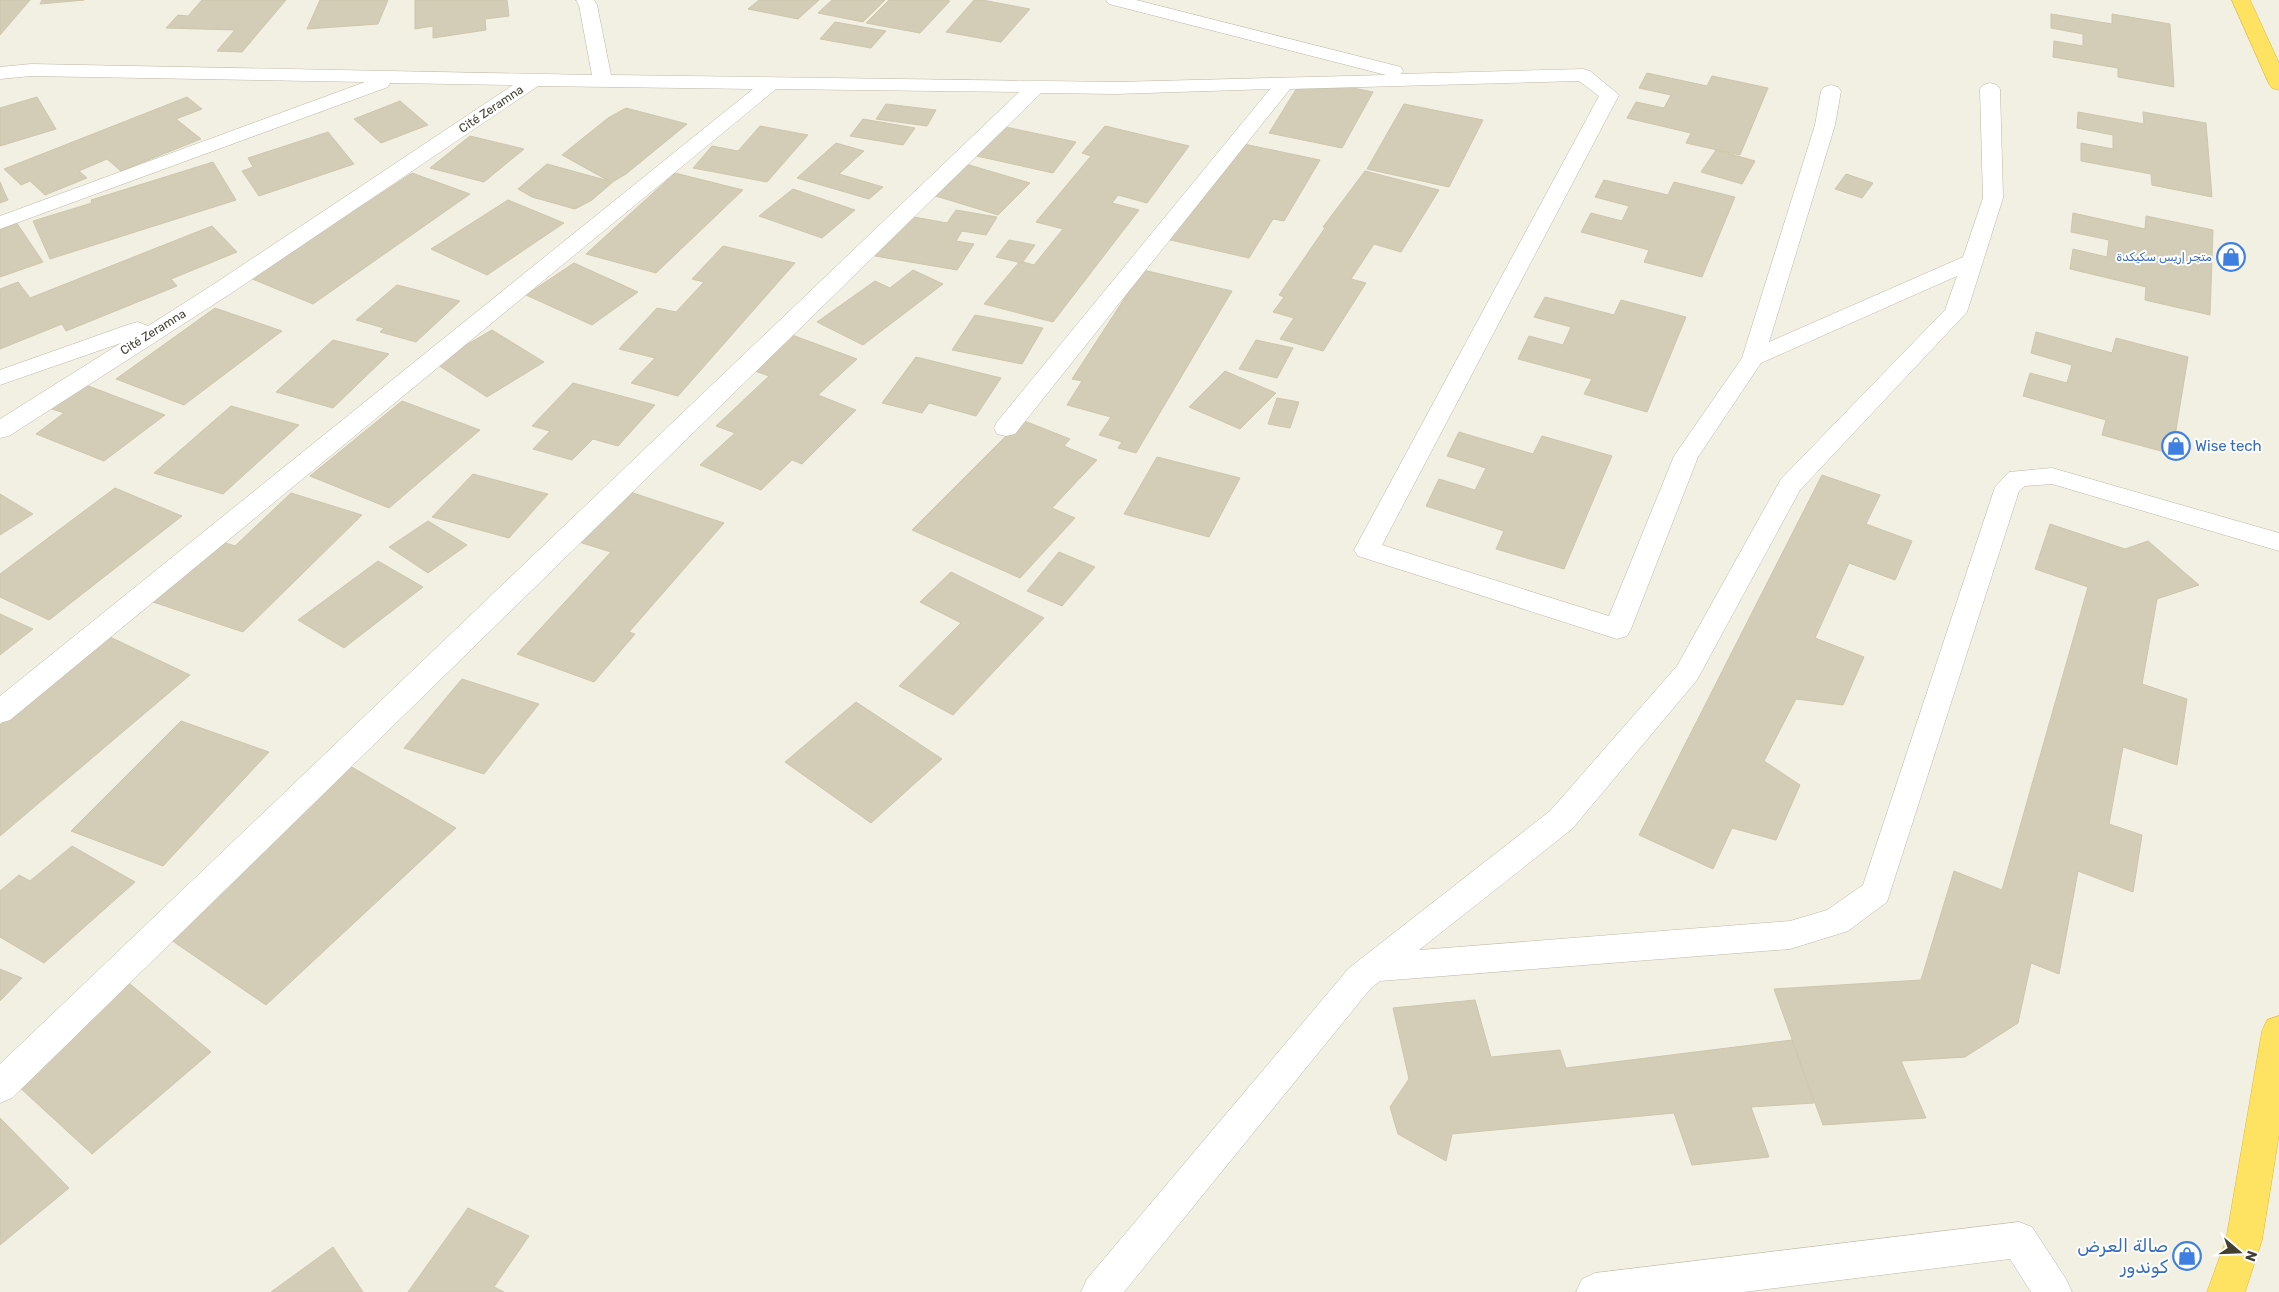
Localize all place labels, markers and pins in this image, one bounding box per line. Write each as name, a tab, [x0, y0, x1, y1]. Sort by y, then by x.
shop icon: متجر إريس سكيكدة	[2216, 242, 2246, 272]
place label: متجر إريس سكيكدة	[2116, 250, 2212, 265]
shop icon: Wise tech	[2161, 431, 2191, 461]
place label: Wise tech	[2195, 437, 2262, 455]
place label: صالة العرض كوندور	[2077, 1235, 2168, 1278]
shop icon: صالة العرض كوندور	[2172, 1241, 2202, 1271]

